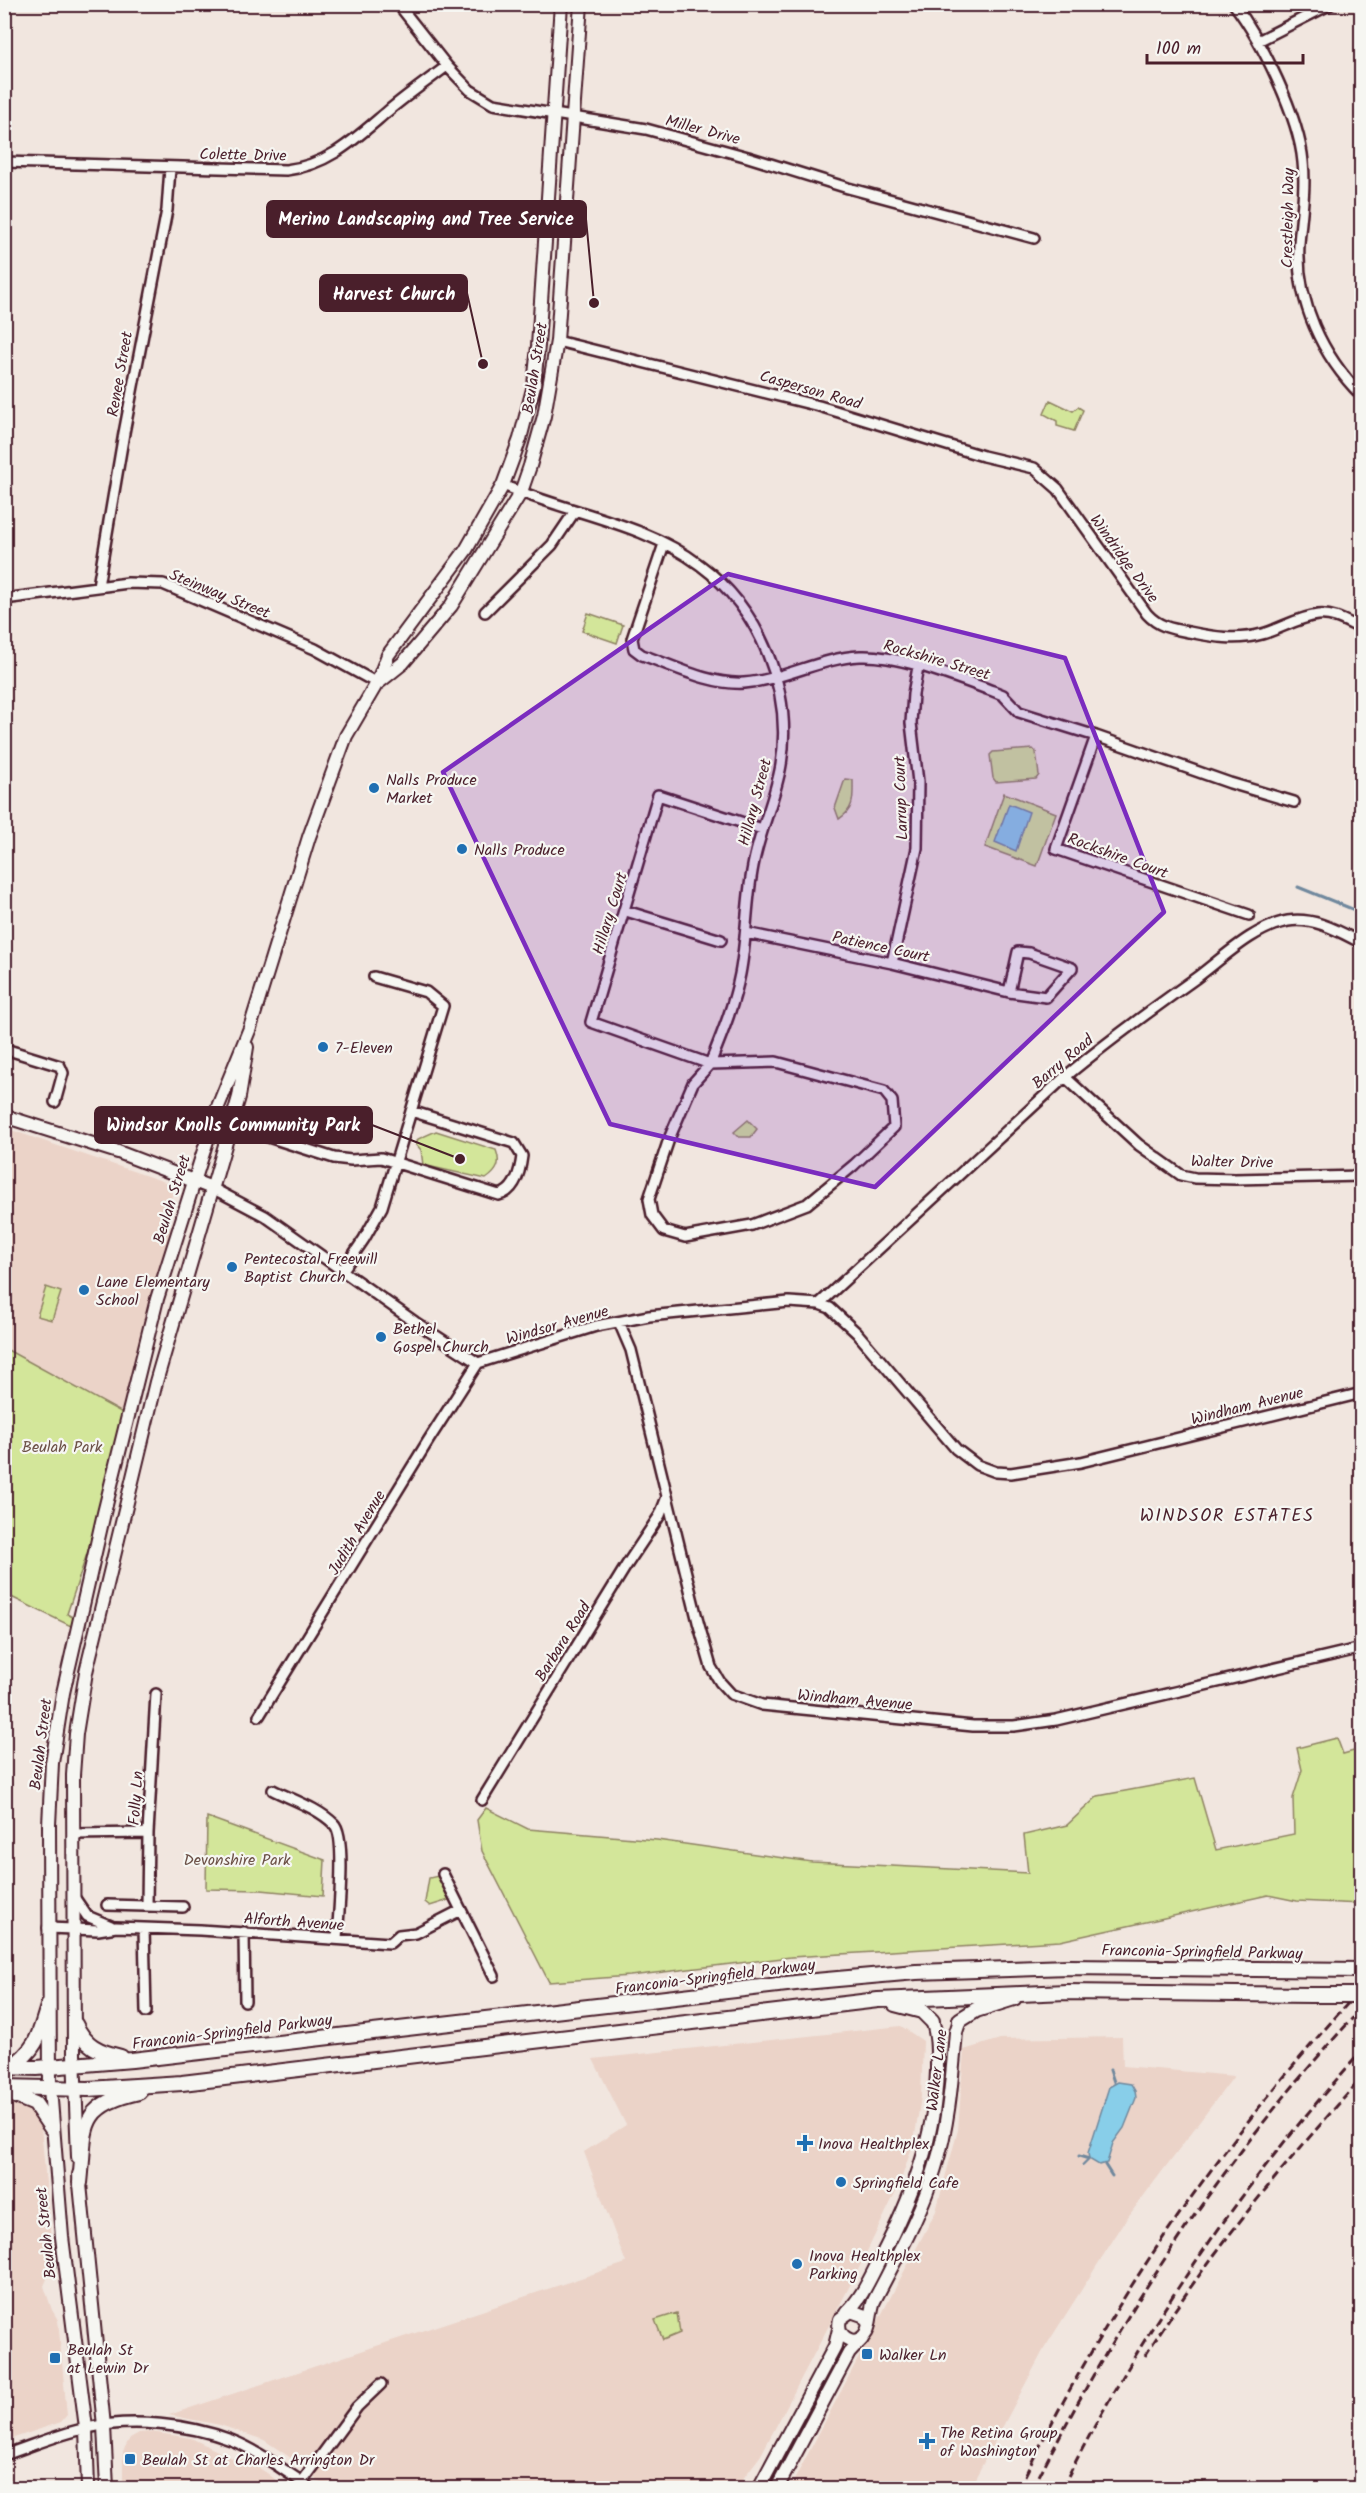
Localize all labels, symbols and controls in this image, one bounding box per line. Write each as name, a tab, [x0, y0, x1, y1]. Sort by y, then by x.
scale bar	[1147, 27, 1303, 65]
text: 100 m	[1156, 35, 1201, 64]
street label: Miller Drive	[662, 108, 743, 152]
street label: Colette Drive	[199, 142, 287, 169]
street label: Crestleigh Way	[1275, 167, 1302, 268]
callout: Merino Landscaping and Tree Service	[267, 201, 586, 237]
text: Merino Landscaping and Tree Service	[278, 206, 574, 235]
callout: Harvest Church	[320, 275, 467, 311]
text: Harvest Church	[333, 281, 455, 310]
street label: Beulah Street	[516, 320, 555, 416]
street label: Renee Street	[101, 329, 140, 419]
street label: Casperson Road	[757, 364, 866, 417]
street label: Windridge Drive	[1083, 509, 1165, 609]
street label: Steinway Street	[165, 563, 274, 626]
street label: Rockshire Street	[880, 633, 994, 688]
street label: Larrup Court	[888, 754, 915, 841]
street label: Hillary Street	[732, 755, 779, 849]
place label: Nalls Produce Market	[386, 768, 477, 811]
marker: Nalls Produce Market	[367, 781, 381, 795]
street label: Rockshire Court	[1064, 827, 1172, 886]
place label: Nalls Produce	[474, 838, 565, 863]
marker: Nalls Produce	[455, 842, 469, 856]
street label: Hillary Court	[586, 868, 635, 958]
street label: Patience Court	[830, 925, 932, 970]
street label: Barry Road	[1026, 1028, 1100, 1096]
place label: 7-Eleven	[335, 1036, 393, 1061]
marker: 7-Eleven	[316, 1040, 330, 1054]
callout: Windsor Knolls Community Park	[95, 1107, 372, 1143]
text: Windsor Knolls Community Park	[106, 1112, 361, 1141]
street label: Walter Drive	[1191, 1149, 1273, 1176]
street label: Beulah Street	[147, 1151, 198, 1247]
place label: Pentecostal Freewill Baptist Church	[244, 1247, 378, 1290]
marker: Pentecostal Freewill Baptist Church	[225, 1260, 239, 1274]
place label: Lane Elementary School	[96, 1270, 210, 1313]
marker: Lane Elementary School	[77, 1283, 91, 1297]
street label: Windsor Avenue	[503, 1299, 612, 1352]
place label: Bethel Gospel Church	[393, 1317, 489, 1360]
marker: Bethel Gospel Church	[374, 1330, 388, 1344]
street label: Windham Avenue	[1188, 1380, 1306, 1433]
park label: Beulah Park	[22, 1435, 103, 1460]
street label: Judith Avenue	[322, 1486, 393, 1580]
district label: WINDSOR ESTATES	[1140, 1502, 1314, 1531]
street label: Barbara Road	[529, 1596, 598, 1687]
street label: Windham Avenue	[796, 1683, 913, 1718]
street label: Beulah Street	[23, 1696, 60, 1791]
street label: Folly Ln	[122, 1770, 151, 1826]
park label: Devonshire Park	[183, 1848, 291, 1873]
street label: Alforth Avenue	[243, 1907, 345, 1938]
street label: Franconia-Springfield Parkway	[1101, 1938, 1303, 1967]
street label: Franconia-Springfield Parkway	[614, 1953, 817, 2002]
street label: Franconia-Springfield Parkway	[131, 2008, 334, 2057]
street label: Walker Lane	[920, 2028, 955, 2113]
place label: Inova Healthplex	[818, 2132, 930, 2157]
marker: Inova Healthplex	[796, 2134, 814, 2152]
place label: Springfield Cafe	[853, 2171, 959, 2196]
marker: Springfield Cafe	[834, 2175, 848, 2189]
street label: Beulah Street	[29, 2185, 64, 2280]
place label: Inova Healthplex Parking	[809, 2244, 921, 2287]
marker: Inova Healthplex Parking	[790, 2257, 804, 2271]
place label: Beulah St at Lewin Dr	[67, 2338, 150, 2381]
place label: Walker Ln	[879, 2343, 947, 2368]
marker: Walker Ln	[860, 2347, 874, 2361]
marker: Beulah St at Lewin Dr	[48, 2351, 62, 2365]
place label: The Retina Group of Washington	[940, 2421, 1058, 2464]
marker: The Retina Group of Washington	[918, 2432, 936, 2450]
place label: Beulah St at Charles Arrington Dr	[142, 2448, 376, 2473]
marker: Beulah St at Charles Arrington Dr	[123, 2452, 137, 2466]

